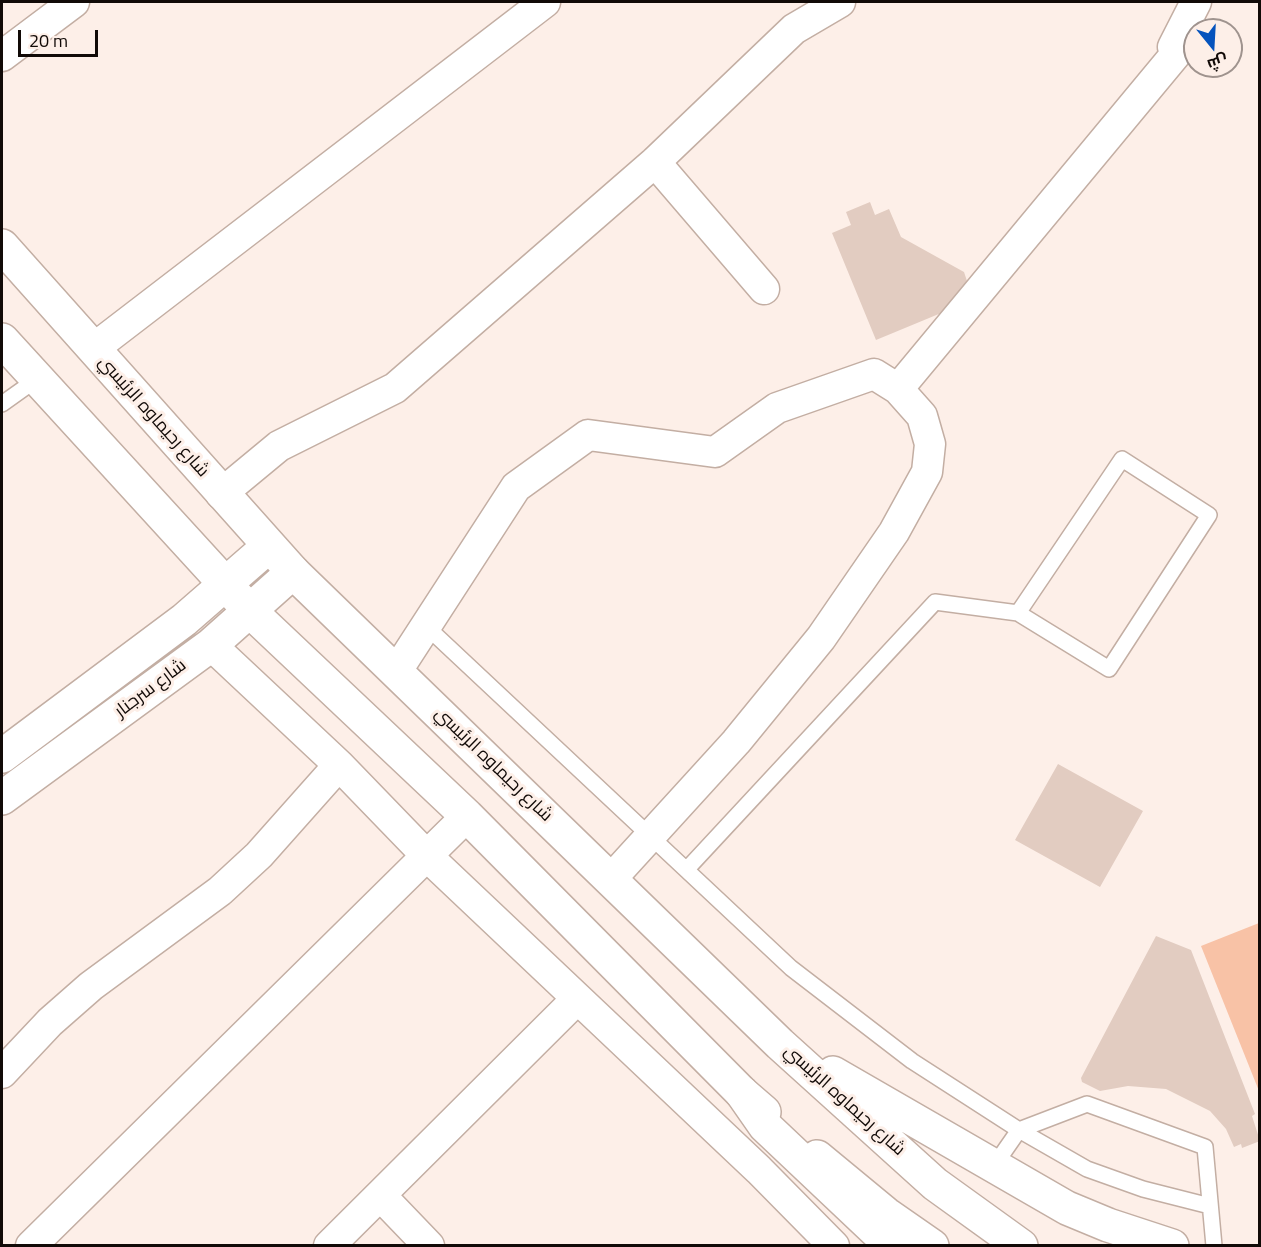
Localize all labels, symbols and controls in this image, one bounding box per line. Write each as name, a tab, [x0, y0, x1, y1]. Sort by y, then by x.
scale bar	[21, 18, 100, 56]
north arrow	[1183, 18, 1243, 78]
text: 20 m	[29, 27, 68, 54]
text: ش	[1204, 49, 1231, 78]
street label: شارع رحيماوه الرئيسي	[93, 352, 213, 482]
street label: شارع سرجنار	[111, 655, 191, 723]
street label: شارع رحيماوه الرئيسي	[430, 703, 556, 827]
street label: شارع رحيماوه الرئيسي	[779, 1041, 909, 1161]

